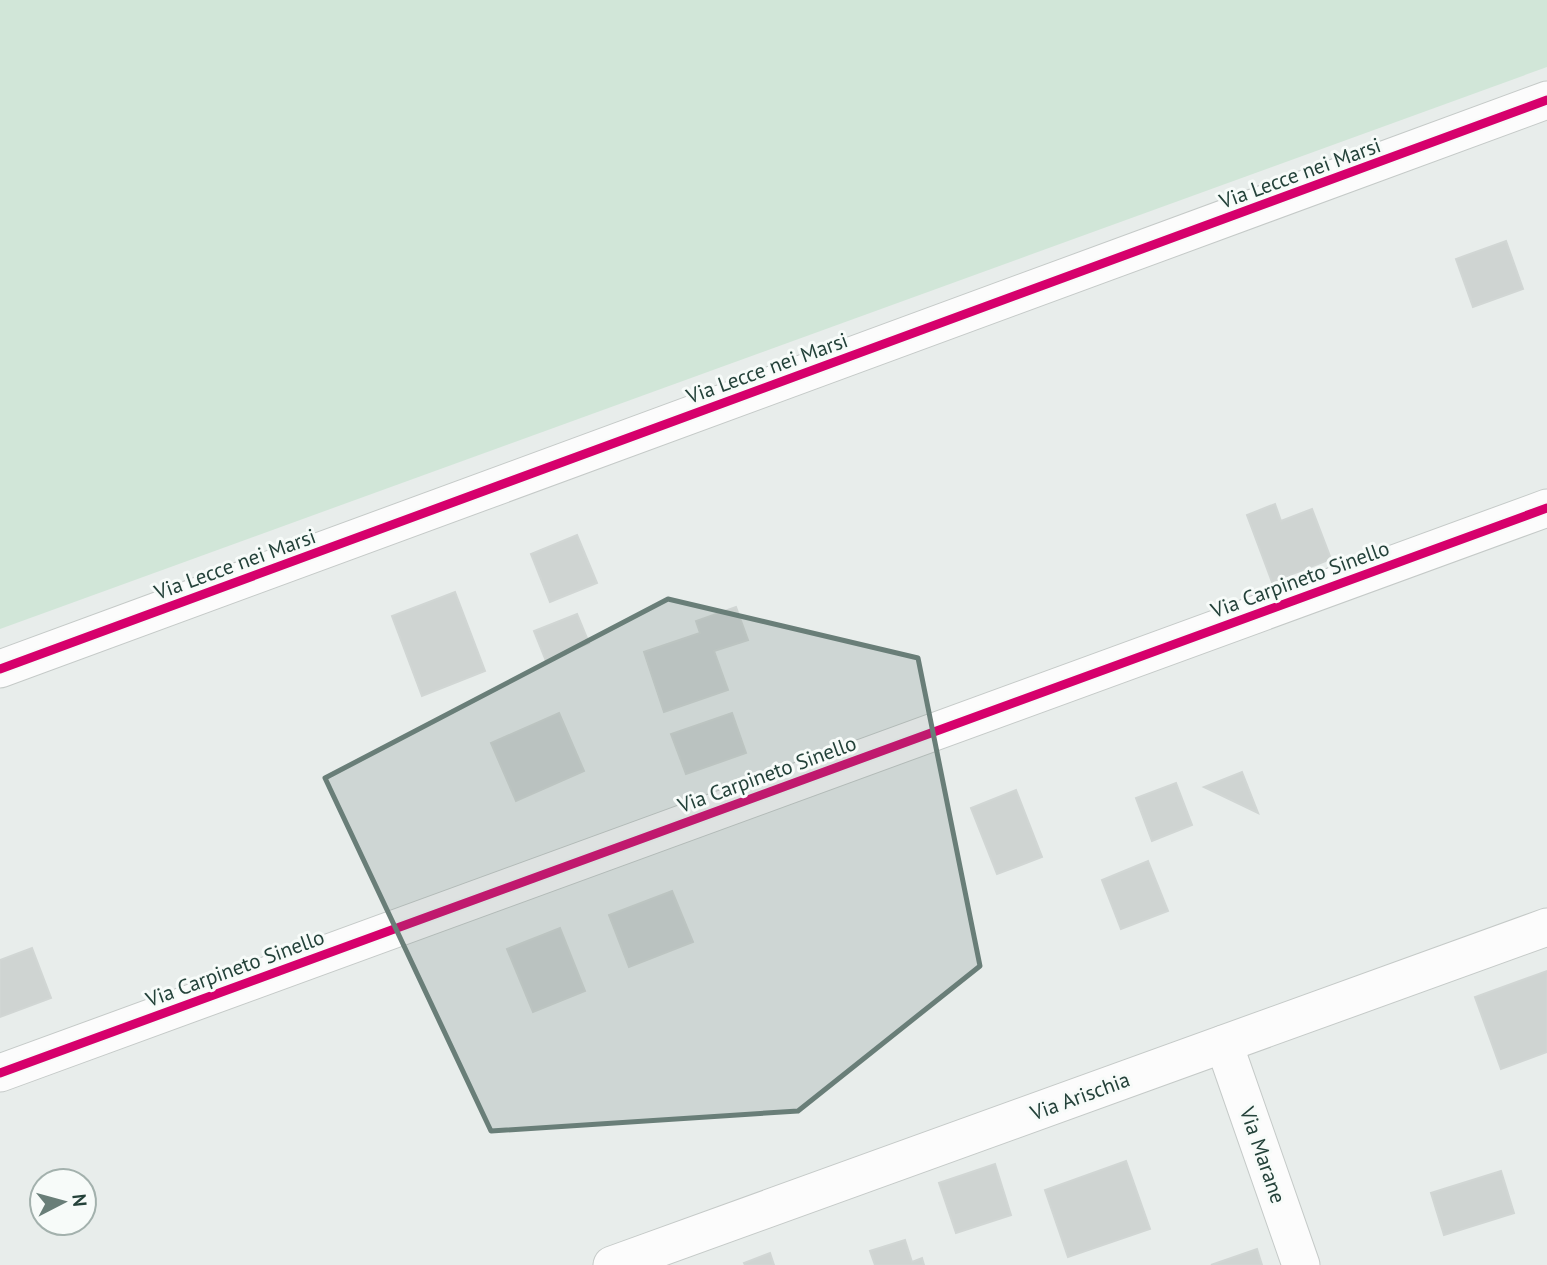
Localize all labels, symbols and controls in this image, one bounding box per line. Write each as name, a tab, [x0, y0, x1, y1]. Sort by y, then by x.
street label: Via Lecce nei Marsi	[1215, 131, 1384, 215]
street label: Via Lecce nei Marsi	[682, 326, 851, 410]
street label: Via Lecce nei Marsi	[150, 522, 319, 606]
street label: Via Carpineto Sinello	[1206, 534, 1393, 624]
street label: Via Carpineto Sinello	[673, 729, 860, 819]
street label: Via Carpineto Sinello	[141, 923, 328, 1013]
street label: Via Arischia	[1026, 1066, 1133, 1127]
street label: Via Marane	[1234, 1102, 1292, 1207]
north arrow	[28, 1167, 98, 1237]
text: N	[67, 1193, 92, 1208]

